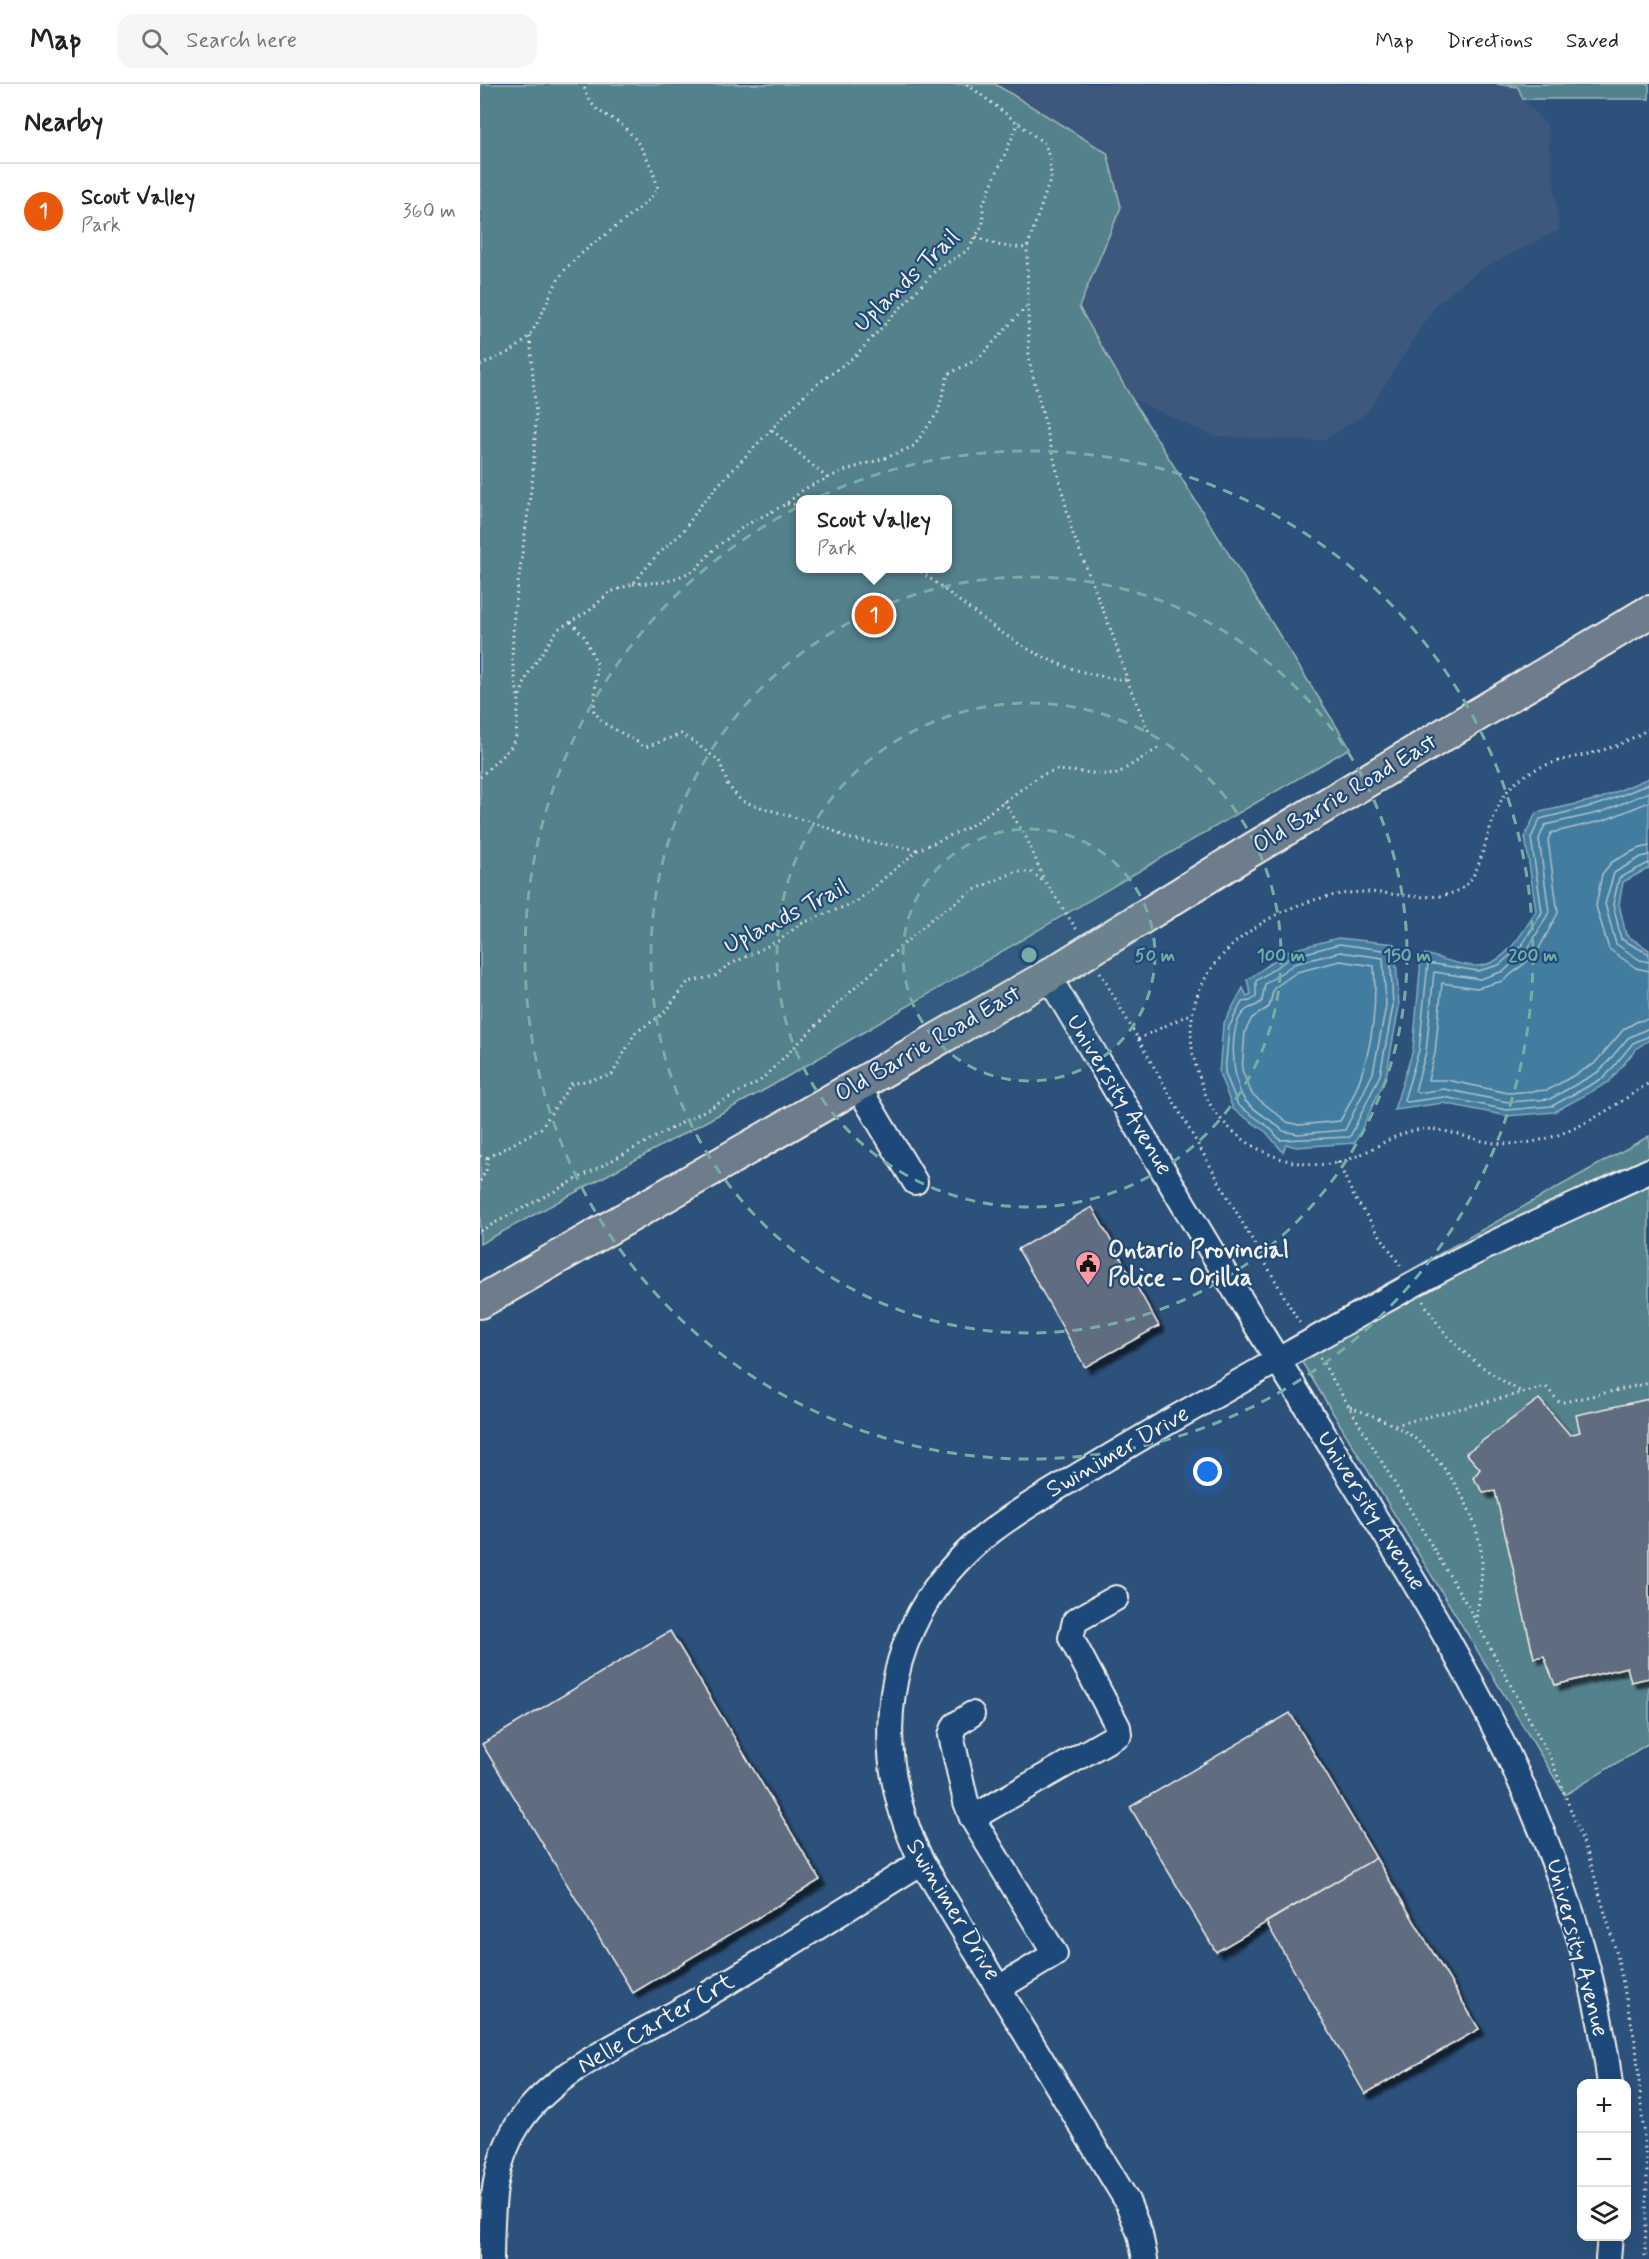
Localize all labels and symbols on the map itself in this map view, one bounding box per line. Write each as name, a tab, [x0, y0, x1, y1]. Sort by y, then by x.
street label: Uplands Trail	[847, 223, 967, 339]
pin: 1	[854, 592, 894, 638]
street label: Old Barrie Road East	[1247, 726, 1443, 861]
street label: Uplands Trail	[718, 872, 854, 962]
text: 50 m	[1135, 944, 1175, 968]
text: 100 m	[1257, 944, 1305, 968]
text: 150 m	[1383, 944, 1431, 968]
text: 200 m	[1508, 944, 1558, 968]
centre of rings	[1019, 945, 1039, 965]
street label: Old Barrie Road East	[829, 978, 1027, 1110]
street label: University Avenue	[1059, 1009, 1179, 1181]
place label: Ontario Provincial Police - Orillia	[1108, 1235, 1289, 1294]
public building icon: Ontario Provincial Police - Orillia	[1073, 1249, 1103, 1287]
street label: Swinimer Drive	[1041, 1398, 1195, 1506]
street label: University Avenue	[1309, 1425, 1433, 1597]
your location	[1193, 1457, 1222, 1486]
street label: Swinimer Drive	[898, 1833, 1008, 1987]
street label: University Avenue	[1538, 1856, 1616, 2040]
street label: Nelle Carter Crt	[572, 1967, 740, 2081]

